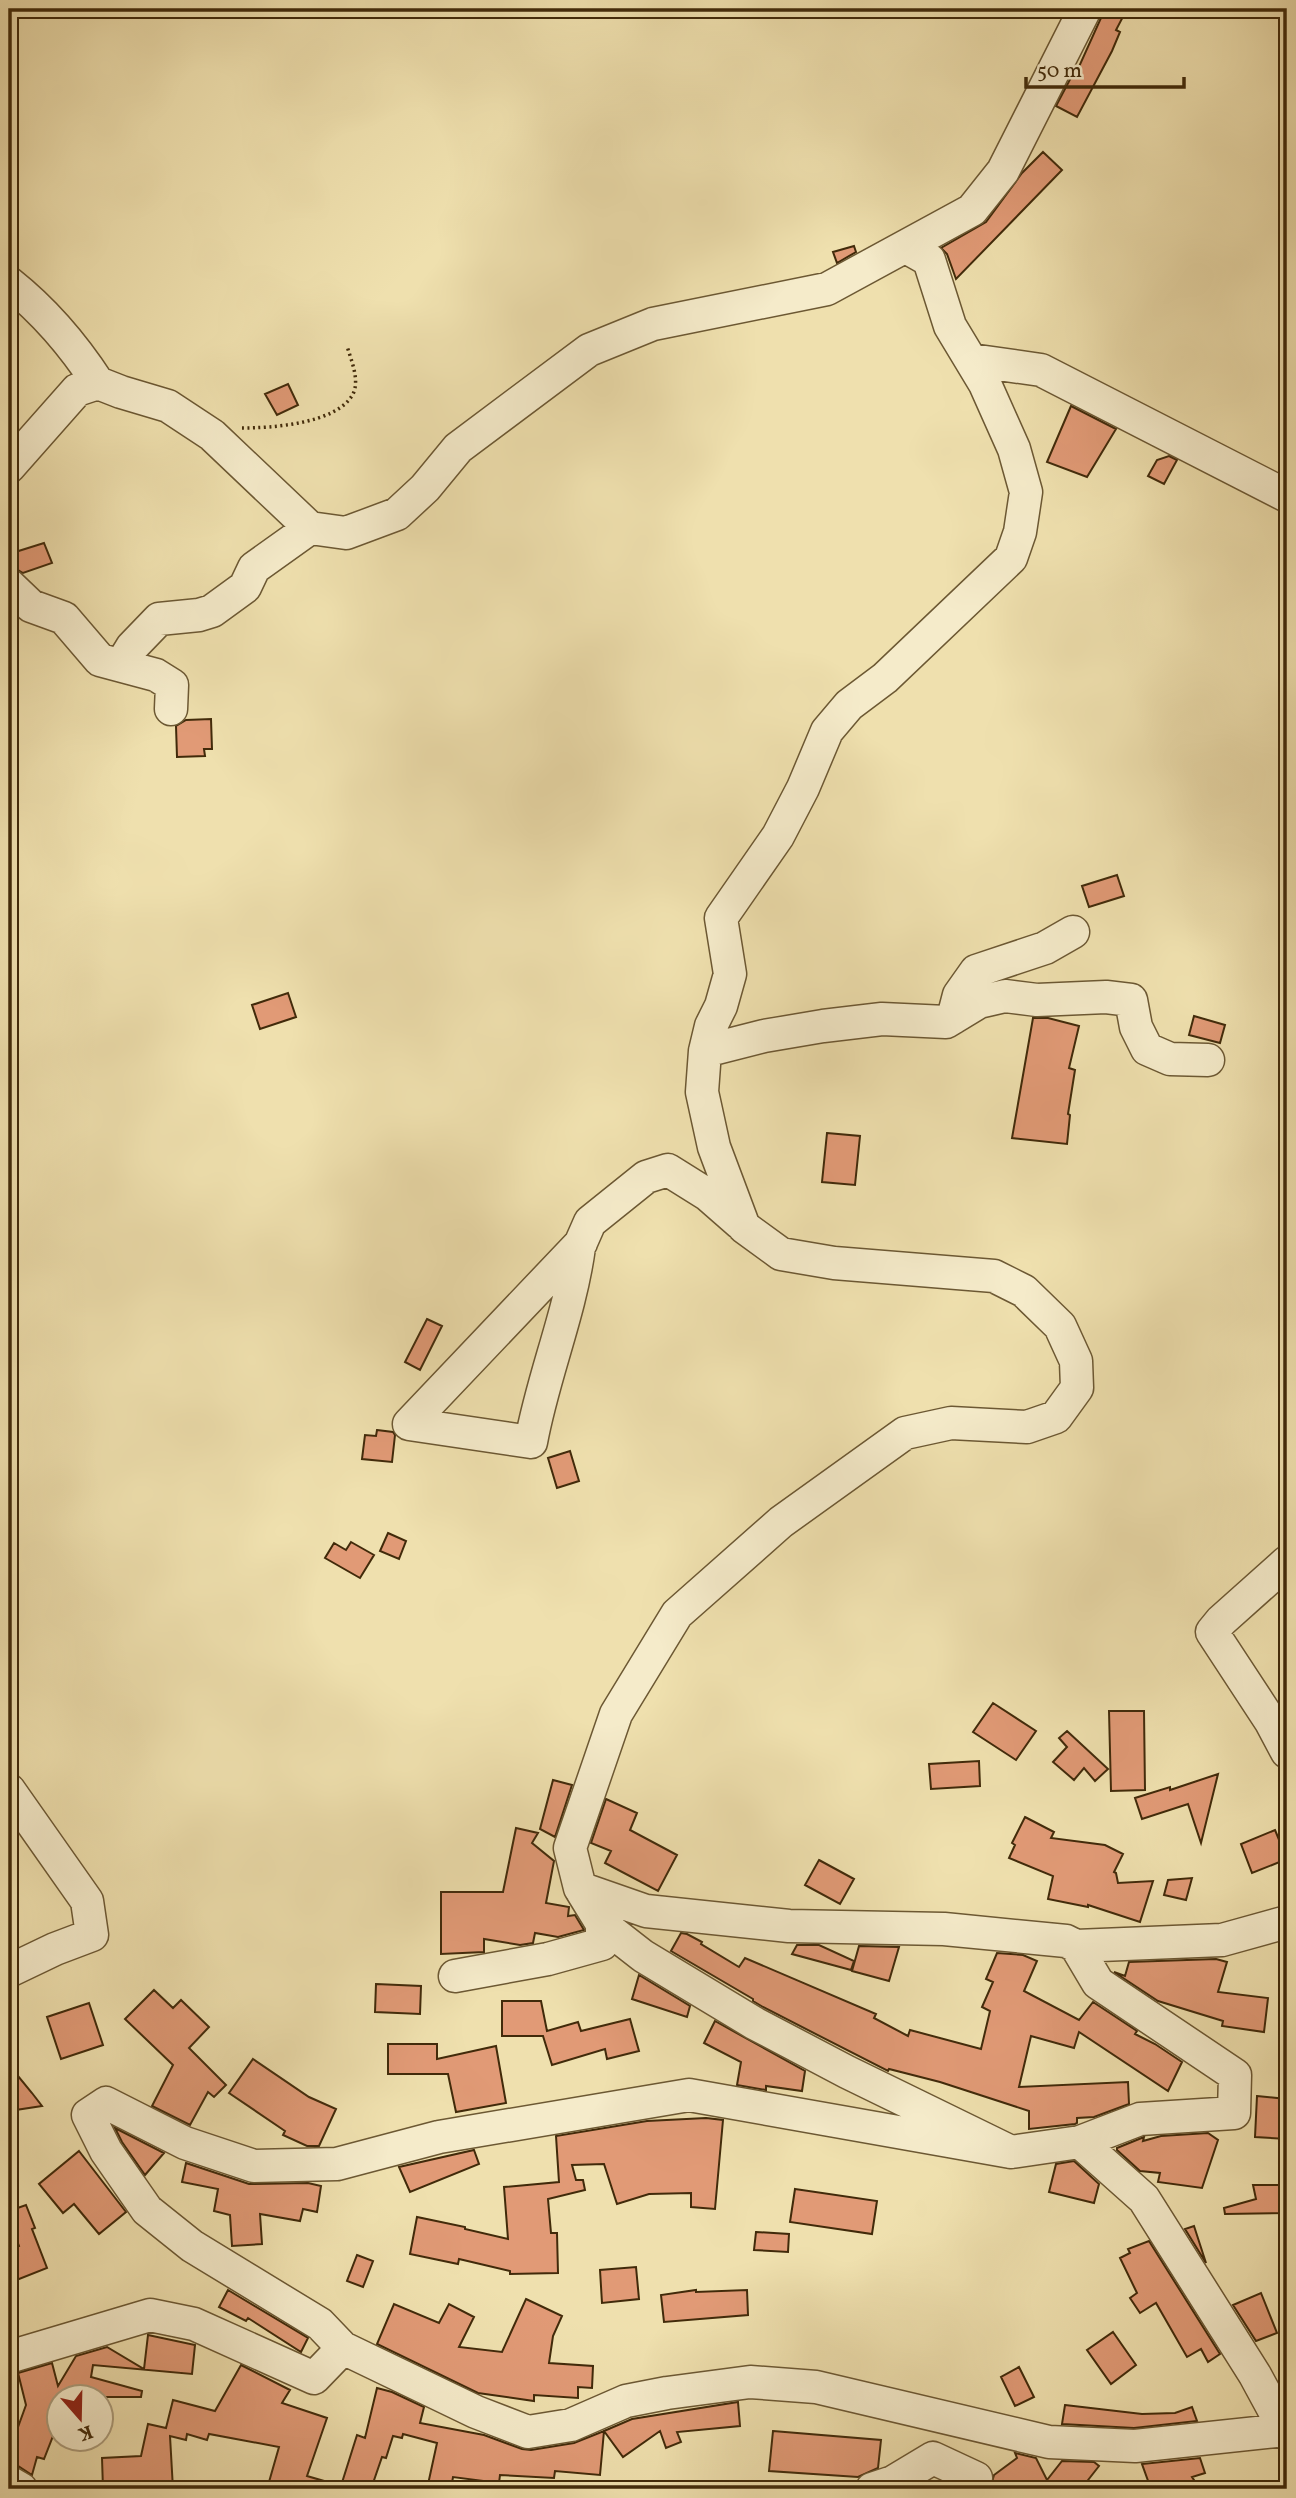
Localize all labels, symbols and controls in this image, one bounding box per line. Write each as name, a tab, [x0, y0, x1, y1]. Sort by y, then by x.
scale bar	[1026, 46, 1184, 90]
text: 50 m	[1037, 57, 1082, 86]
north arrow	[46, 2382, 116, 2452]
text: K	[74, 2418, 96, 2447]

